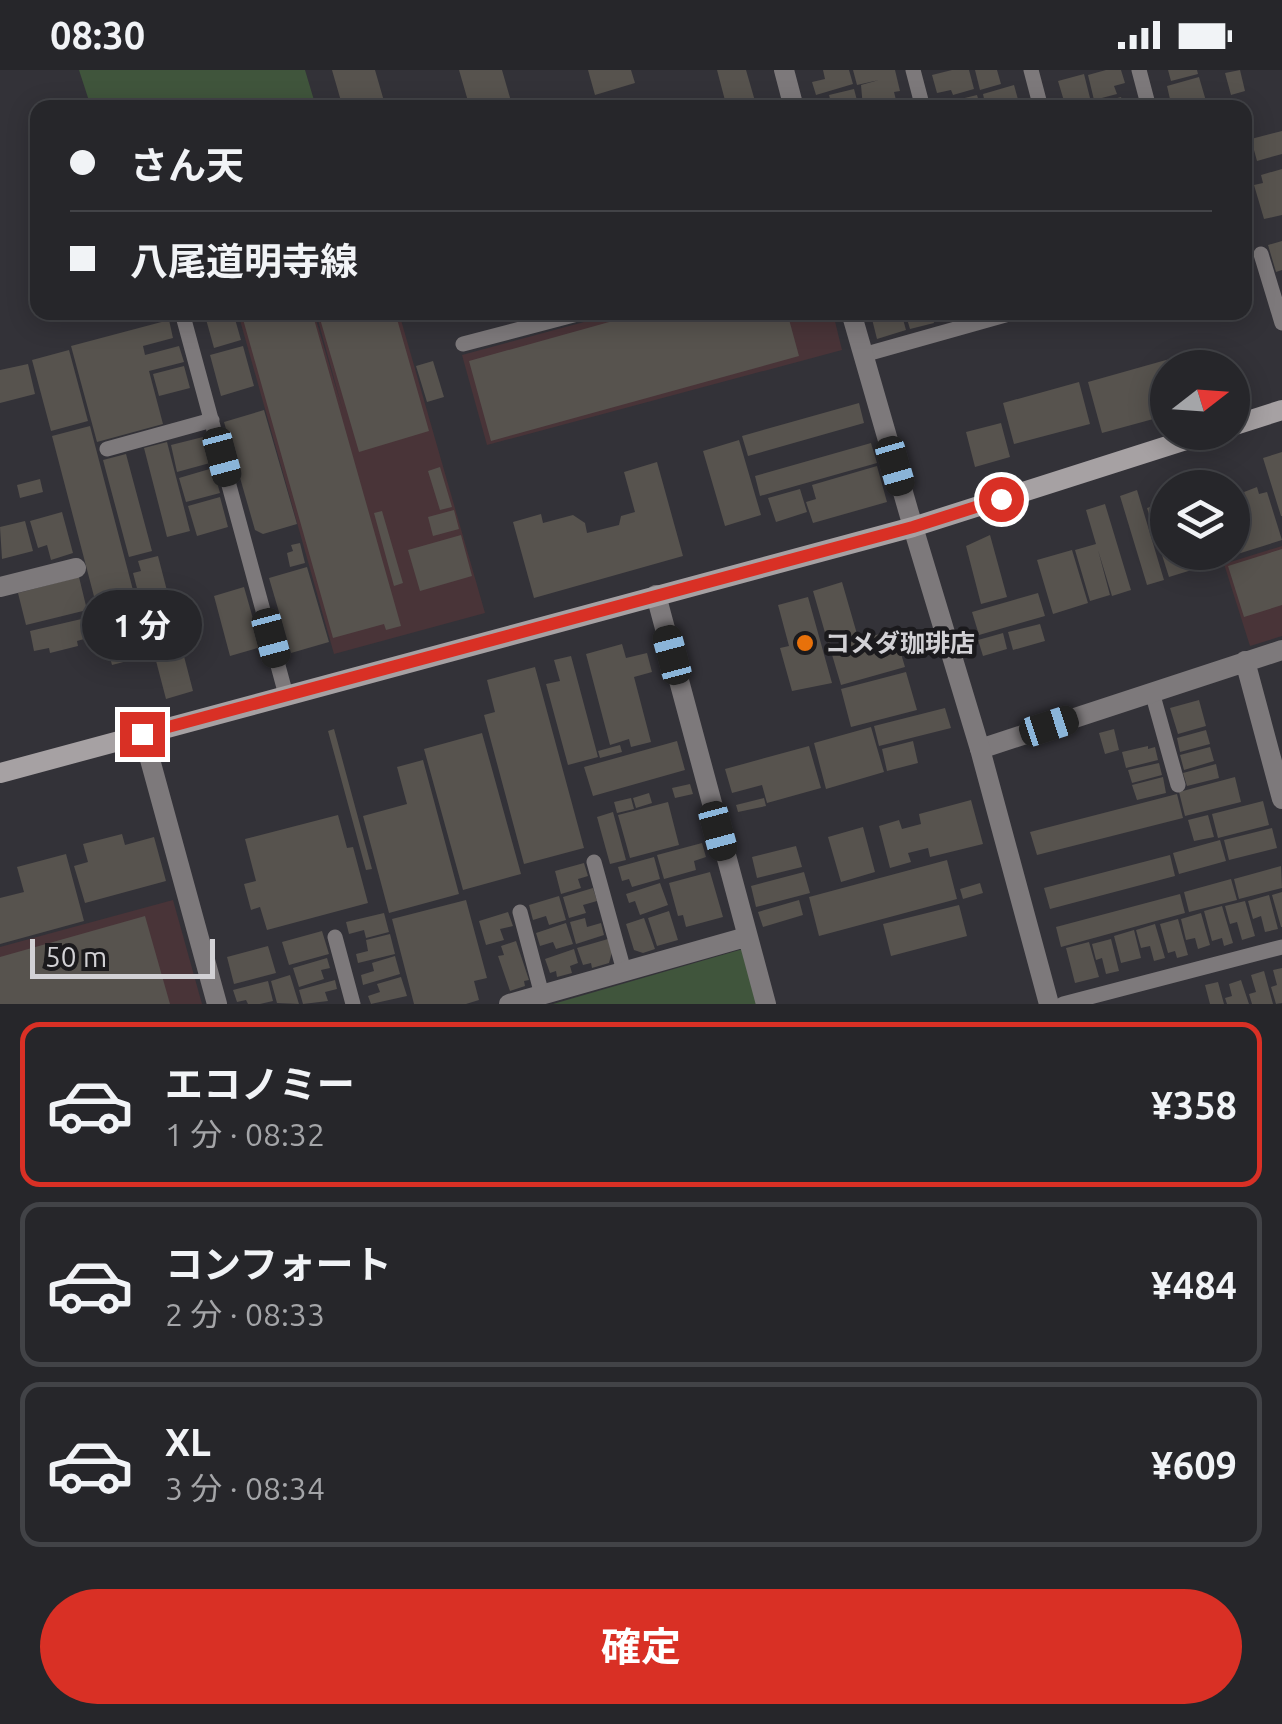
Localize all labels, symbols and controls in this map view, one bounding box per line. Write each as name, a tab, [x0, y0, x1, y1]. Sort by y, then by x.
text: 08:30	[50, 14, 145, 56]
text: さん天	[130, 144, 244, 186]
text: 八尾道明寺線	[130, 240, 358, 282]
north arrow	[1150, 350, 1250, 450]
map controls	[1150, 350, 1250, 570]
car	[200, 424, 244, 490]
car	[872, 433, 918, 499]
button: layers	[1150, 470, 1250, 570]
route start	[979, 477, 1024, 522]
callout: 1 分	[82, 589, 202, 659]
car	[249, 605, 293, 671]
text: 1 分	[113, 607, 171, 643]
car	[650, 622, 694, 688]
place label: コメダ珈琲店	[825, 629, 975, 657]
marker: コメダ珈琲店	[794, 632, 816, 654]
car	[1016, 702, 1082, 750]
route end	[120, 712, 165, 757]
car	[696, 798, 740, 864]
scale bar	[30, 934, 215, 978]
text: 50 m	[45, 941, 107, 972]
icon: car	[45, 1060, 135, 1150]
text: エコノミー	[165, 1063, 355, 1105]
text: ¥358	[1151, 1084, 1237, 1126]
text: 1 分 · 08:32	[165, 1116, 325, 1152]
icon: car	[45, 1240, 135, 1330]
text: コンフォート	[165, 1243, 392, 1285]
text: ¥484	[1151, 1264, 1237, 1306]
text: 2 分 · 08:33	[165, 1296, 325, 1332]
icon: car	[45, 1420, 135, 1510]
text: XL	[165, 1421, 211, 1463]
text: ¥609	[1151, 1444, 1237, 1486]
text: 3 分 · 08:34	[165, 1470, 325, 1506]
button: 確定	[40, 1589, 1242, 1704]

